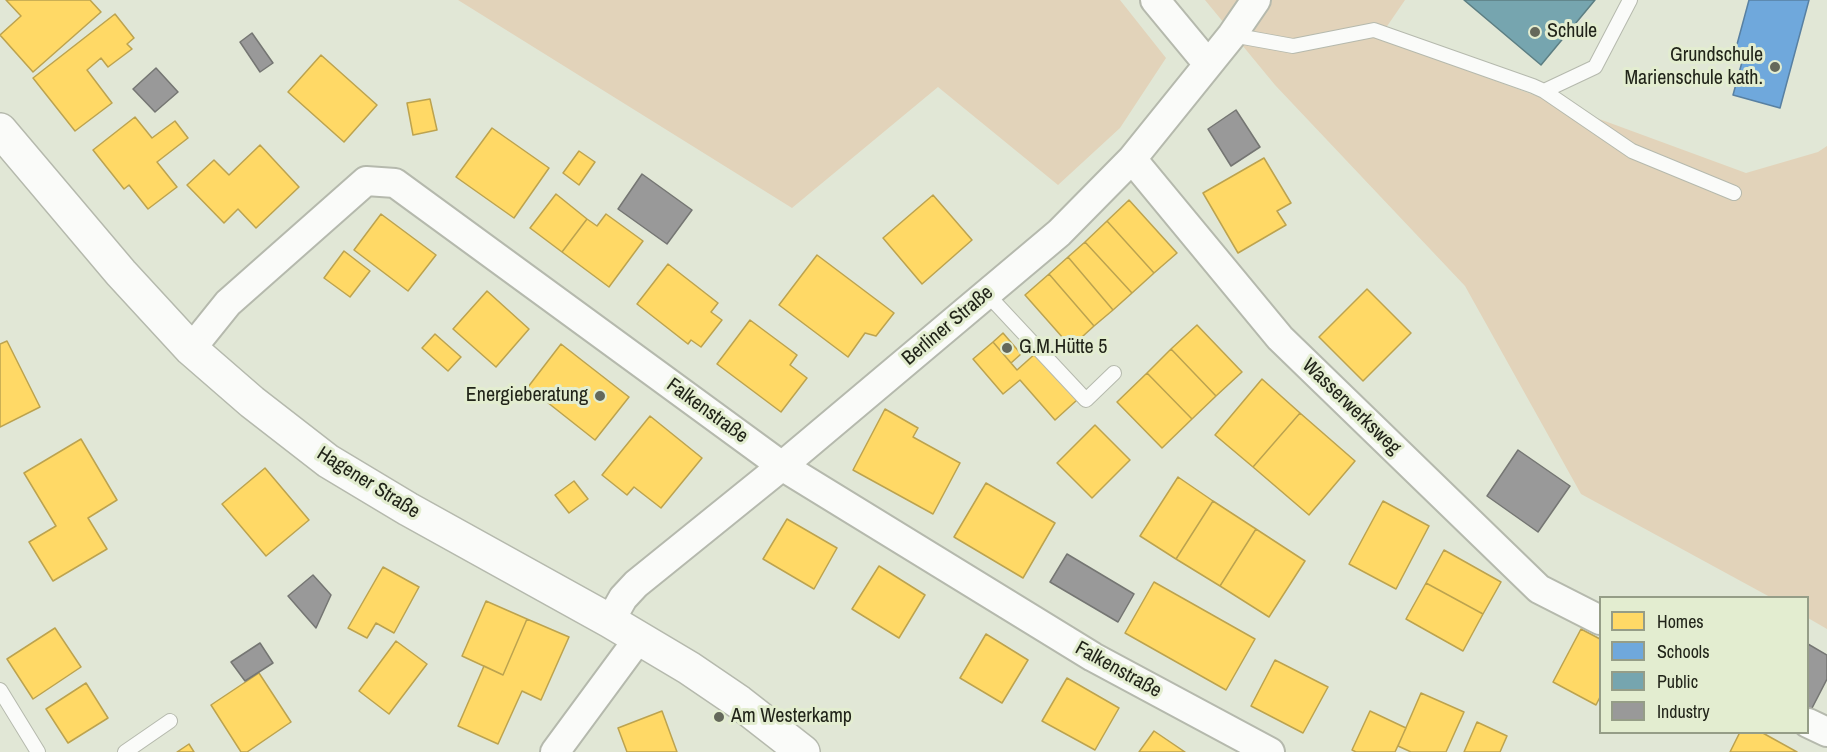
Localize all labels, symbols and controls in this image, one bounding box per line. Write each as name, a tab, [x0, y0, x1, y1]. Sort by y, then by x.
place label: Schule	[1547, 20, 1597, 44]
marker: Schule	[1528, 25, 1542, 39]
place label: Grundschule Marienschule kath.	[1624, 44, 1763, 91]
marker: Grundschule Marienschule kath.	[1768, 60, 1782, 74]
street label: Berliner Straße	[898, 281, 998, 371]
place label: G.M.Hütte 5	[1019, 336, 1107, 360]
marker: G.M.Hütte 5	[1000, 341, 1014, 355]
street label: Wasserwerksweg	[1297, 354, 1405, 460]
street label: Falkenstraße	[662, 373, 752, 449]
place label: Energieberatung	[466, 384, 588, 408]
marker: Energieberatung	[593, 389, 607, 403]
street label: Hagener Straße	[312, 442, 424, 524]
legend	[1599, 596, 1809, 734]
text: Homes	[1657, 609, 1704, 634]
street label: Falkenstraße	[1071, 637, 1165, 703]
text: Schools	[1657, 639, 1710, 664]
text: Public	[1657, 669, 1698, 694]
text: Industry	[1657, 699, 1710, 724]
place label: Am Westerkamp	[731, 705, 852, 729]
marker: Am Westerkamp	[712, 710, 726, 724]

